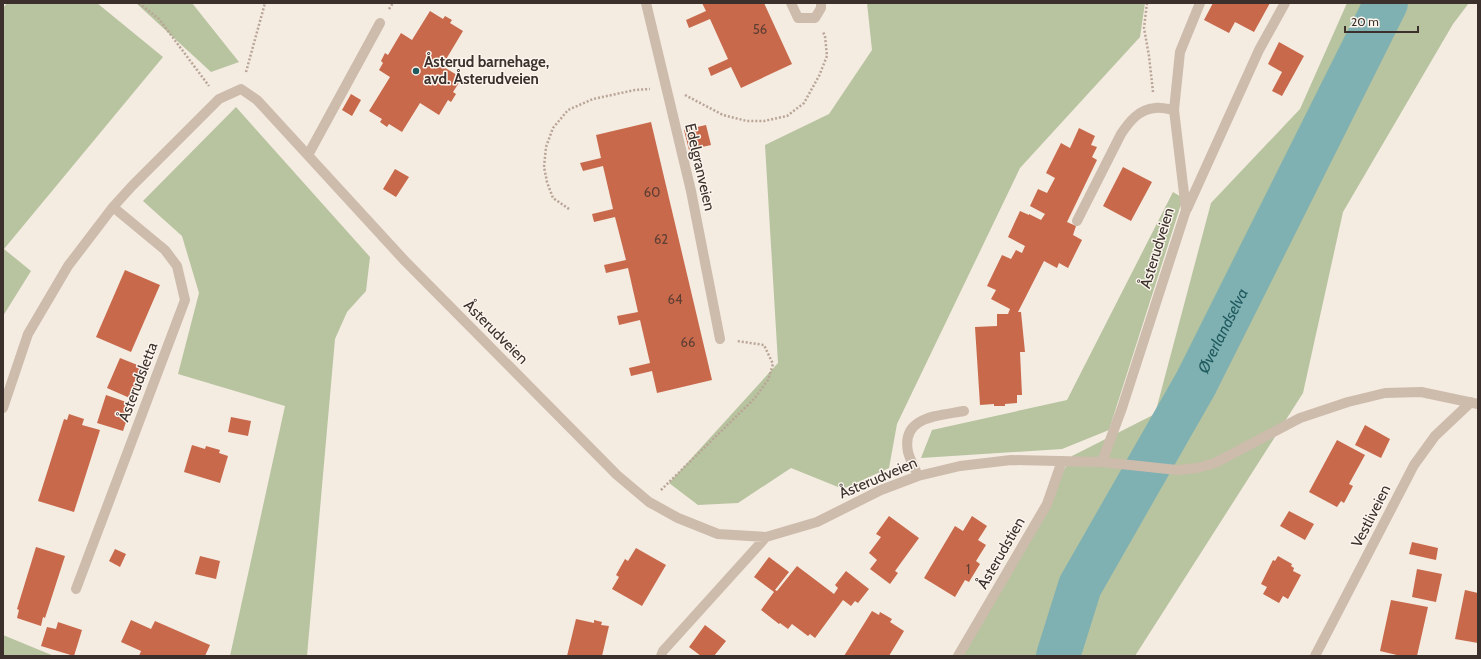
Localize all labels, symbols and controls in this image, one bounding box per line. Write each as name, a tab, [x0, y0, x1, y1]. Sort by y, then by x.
scale bar	[1345, 8, 1418, 34]
text: 20 m	[1351, 14, 1379, 29]
house number: 56	[753, 21, 767, 37]
place label: Åsterud barnehage, avd. Åsterudveien	[424, 52, 549, 88]
marker: Åsterud barnehage, avd. Åsterudveien	[411, 66, 421, 76]
street label: Edelgranveien	[681, 121, 719, 213]
house number: 60	[644, 184, 660, 200]
street label: Åsterudveien	[1135, 205, 1178, 290]
house number: 62	[654, 231, 668, 247]
water label: Øverlandselva	[1194, 285, 1252, 376]
house number: 64	[668, 291, 683, 307]
street label: Åsterudveien	[460, 296, 532, 368]
house number: 66	[681, 334, 695, 350]
street label: Åsterudsletta	[114, 339, 162, 424]
street label: Åsterudveien	[836, 453, 920, 503]
street label: Vestliveien	[1348, 482, 1394, 550]
street label: Åsterudstien	[972, 514, 1029, 592]
house number: 1	[966, 561, 970, 577]

